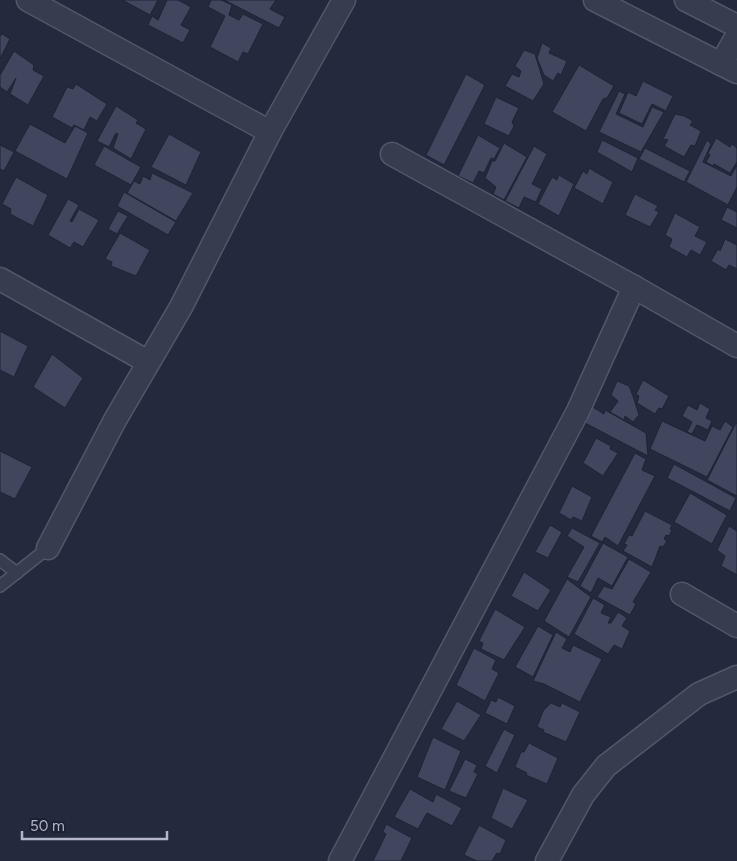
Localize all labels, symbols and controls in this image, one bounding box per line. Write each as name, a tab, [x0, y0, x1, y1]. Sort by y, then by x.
scale bar	[22, 808, 168, 840]
text: 50 m	[30, 817, 65, 835]

